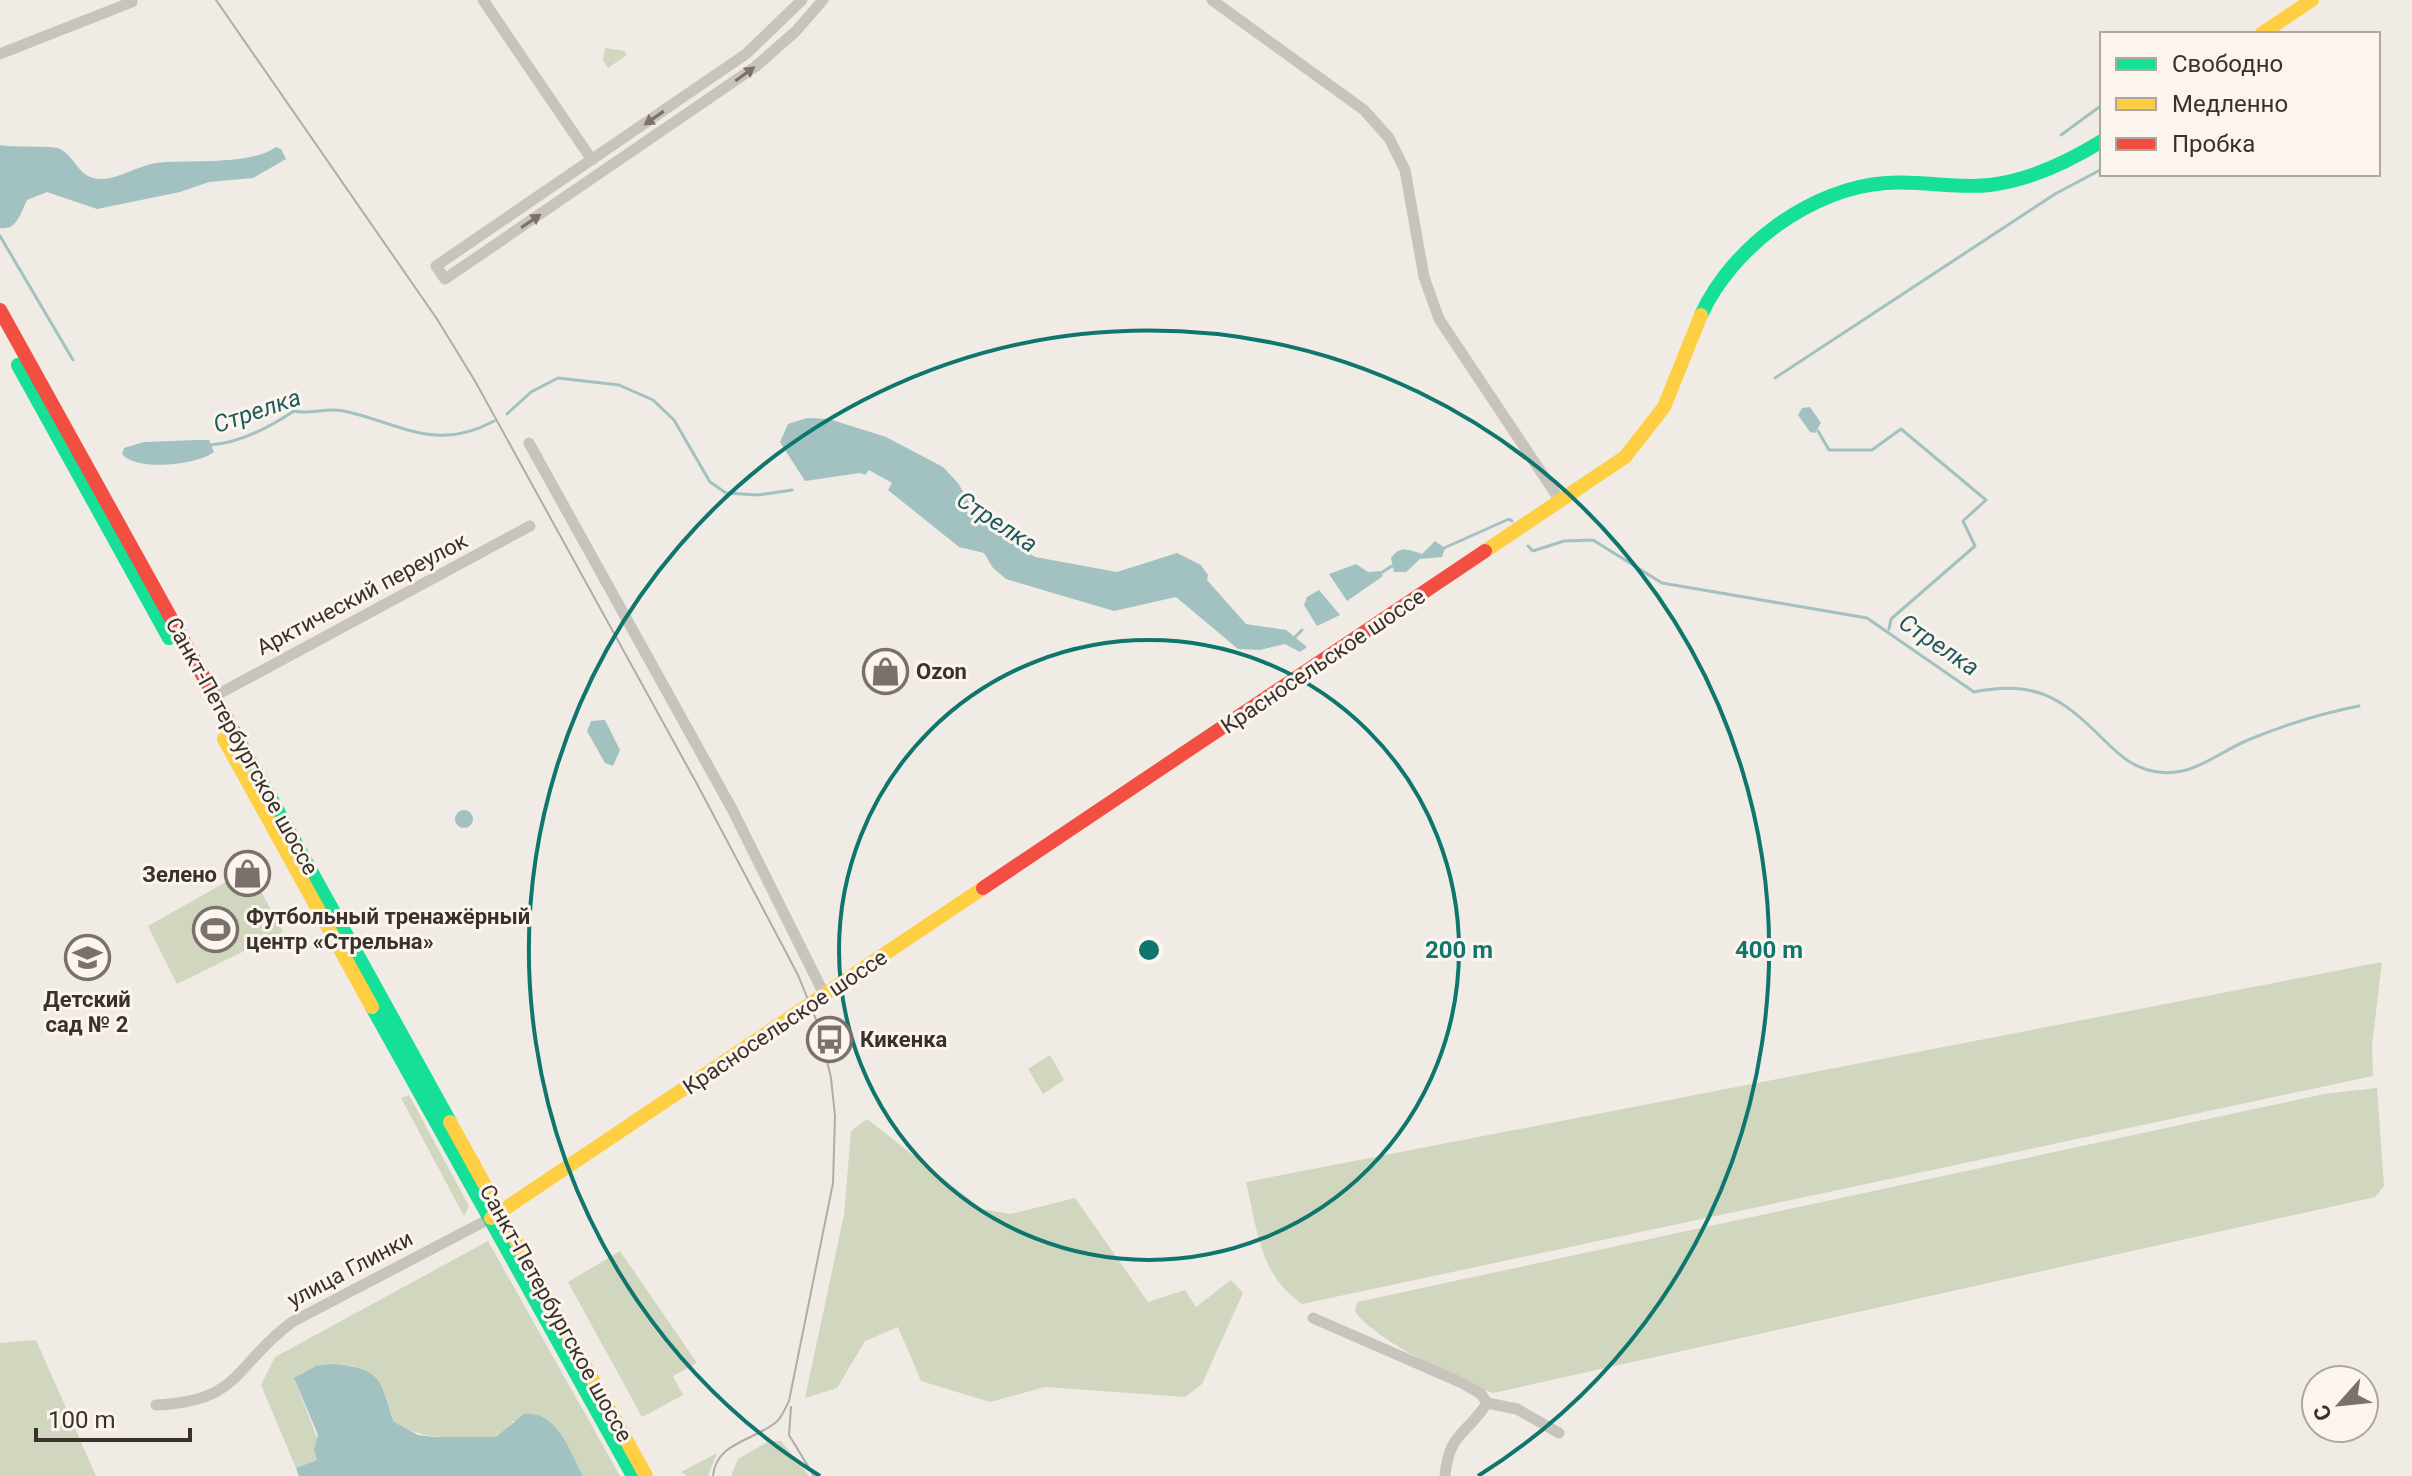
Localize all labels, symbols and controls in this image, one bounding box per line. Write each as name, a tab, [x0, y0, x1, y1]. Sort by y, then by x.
legend	[2100, 32, 2380, 176]
text: Свободно	[2172, 50, 2283, 78]
one-way arrow	[735, 67, 756, 82]
text: Медленно	[2172, 90, 2288, 118]
one-way arrow	[643, 110, 664, 125]
text: Пробка	[2172, 130, 2255, 158]
one-way arrow	[520, 214, 542, 229]
water label: Стрелка	[210, 383, 304, 439]
water label: Стрелка	[951, 486, 1043, 558]
street label: Арктический переулок	[252, 528, 472, 660]
street label: Красносельское шоссе	[1216, 583, 1430, 739]
water label: Стрелка	[1894, 608, 1984, 682]
street label: Санкт-Петербургское шоссе	[161, 613, 323, 879]
shop icon: Ozon	[861, 647, 909, 695]
place label: Ozon	[916, 659, 967, 684]
shop icon: Зелено	[224, 850, 272, 898]
place label: Зелено	[142, 862, 217, 887]
place label: Футбольный тренажёрный центр «Стрельна»	[246, 904, 530, 954]
sports icon: Футбольный тренажёрный центр «Стрельна»	[191, 905, 239, 953]
school or university icon: Детский сад № 2	[63, 934, 111, 982]
centre of rings	[1135, 936, 1163, 964]
text: 200 m	[1425, 936, 1493, 964]
text: 400 m	[1735, 936, 1803, 964]
street label: Красносельское шоссе	[678, 944, 892, 1100]
place label: Детский сад № 2	[43, 987, 131, 1037]
bus stop icon: Кикенка	[805, 1015, 853, 1063]
place label: Кикенка	[860, 1027, 948, 1052]
street label: Санкт-Петербургское шоссе	[475, 1180, 637, 1446]
street label: улица Глинки	[283, 1226, 417, 1312]
north arrow	[2300, 1364, 2380, 1444]
scale bar	[36, 1392, 190, 1442]
text: С	[2308, 1401, 2337, 1425]
text: 100 m	[48, 1406, 115, 1434]

